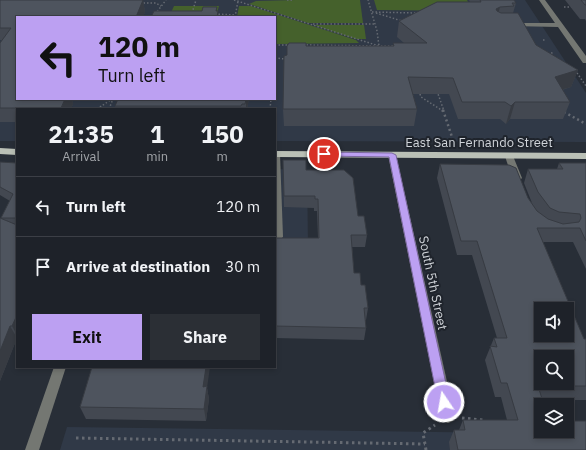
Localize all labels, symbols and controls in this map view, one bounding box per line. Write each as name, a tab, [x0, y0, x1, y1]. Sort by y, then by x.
text: 120 m	[98, 28, 180, 65]
icon: left	[32, 32, 84, 84]
text: Turn left	[98, 64, 166, 87]
text: 21:35	[48, 118, 114, 150]
text: 1	[150, 118, 164, 150]
text: 150	[200, 118, 244, 150]
street label: East San Fernando Street	[405, 134, 553, 151]
pin	[307, 137, 341, 171]
icon: arrive	[313, 143, 335, 165]
text: Arrival	[62, 148, 100, 165]
text: min	[146, 148, 168, 165]
text: m	[216, 148, 228, 165]
icon: left	[32, 196, 54, 218]
text: Turn left	[66, 197, 126, 216]
text: 120 m	[216, 197, 260, 216]
street label: South 5th Street	[415, 234, 451, 332]
icon: arrive	[32, 256, 54, 278]
text: Arrive at destination	[66, 257, 210, 276]
text: 30 m	[225, 257, 260, 276]
map controls	[534, 302, 574, 438]
button: sound	[534, 302, 574, 342]
button: Exit	[32, 314, 142, 360]
button: Share	[150, 314, 260, 360]
button: search	[534, 350, 574, 390]
position arrow	[423, 381, 465, 423]
button: layers	[534, 398, 574, 438]

